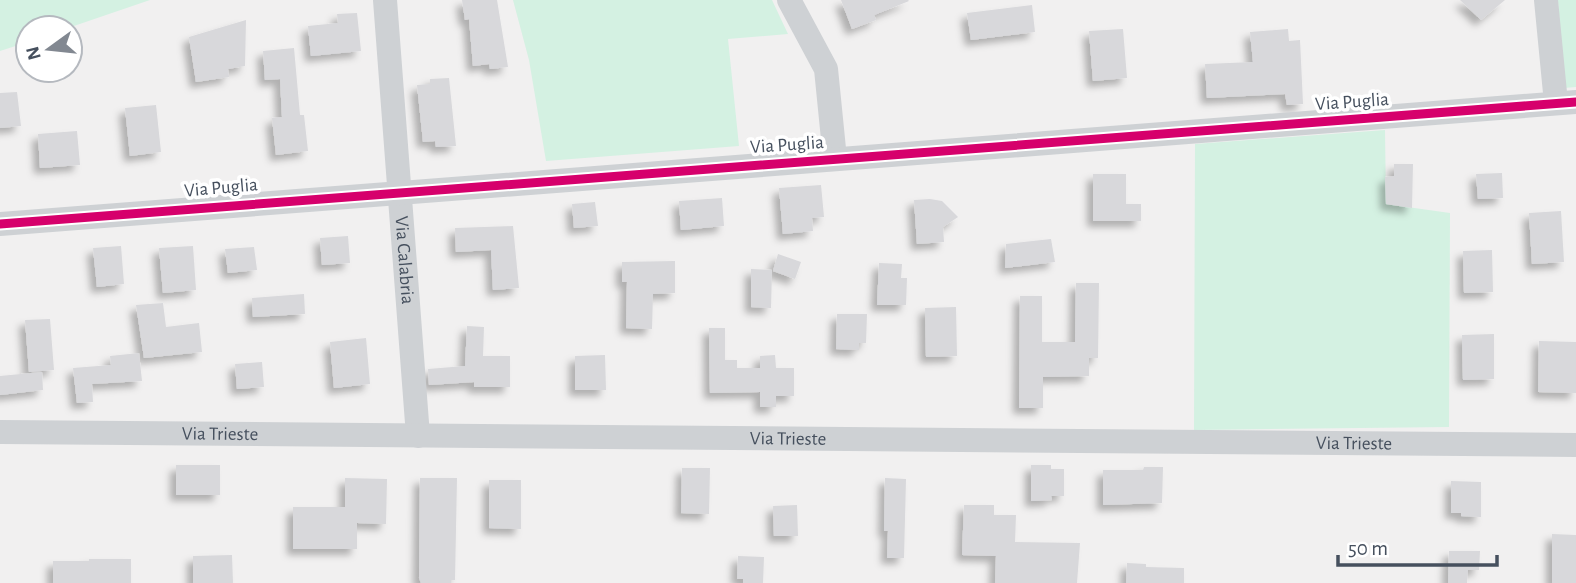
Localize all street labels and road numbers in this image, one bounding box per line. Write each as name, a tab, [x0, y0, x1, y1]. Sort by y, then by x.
street label: Via Puglia	[1314, 90, 1390, 114]
street label: Via Puglia	[749, 133, 825, 157]
street label: Via Puglia	[183, 175, 259, 201]
street label: Via Calabria	[392, 215, 418, 305]
street label: Via Trieste	[182, 424, 258, 444]
street label: Via Trieste	[750, 429, 826, 448]
street label: Via Trieste	[1316, 433, 1392, 453]

